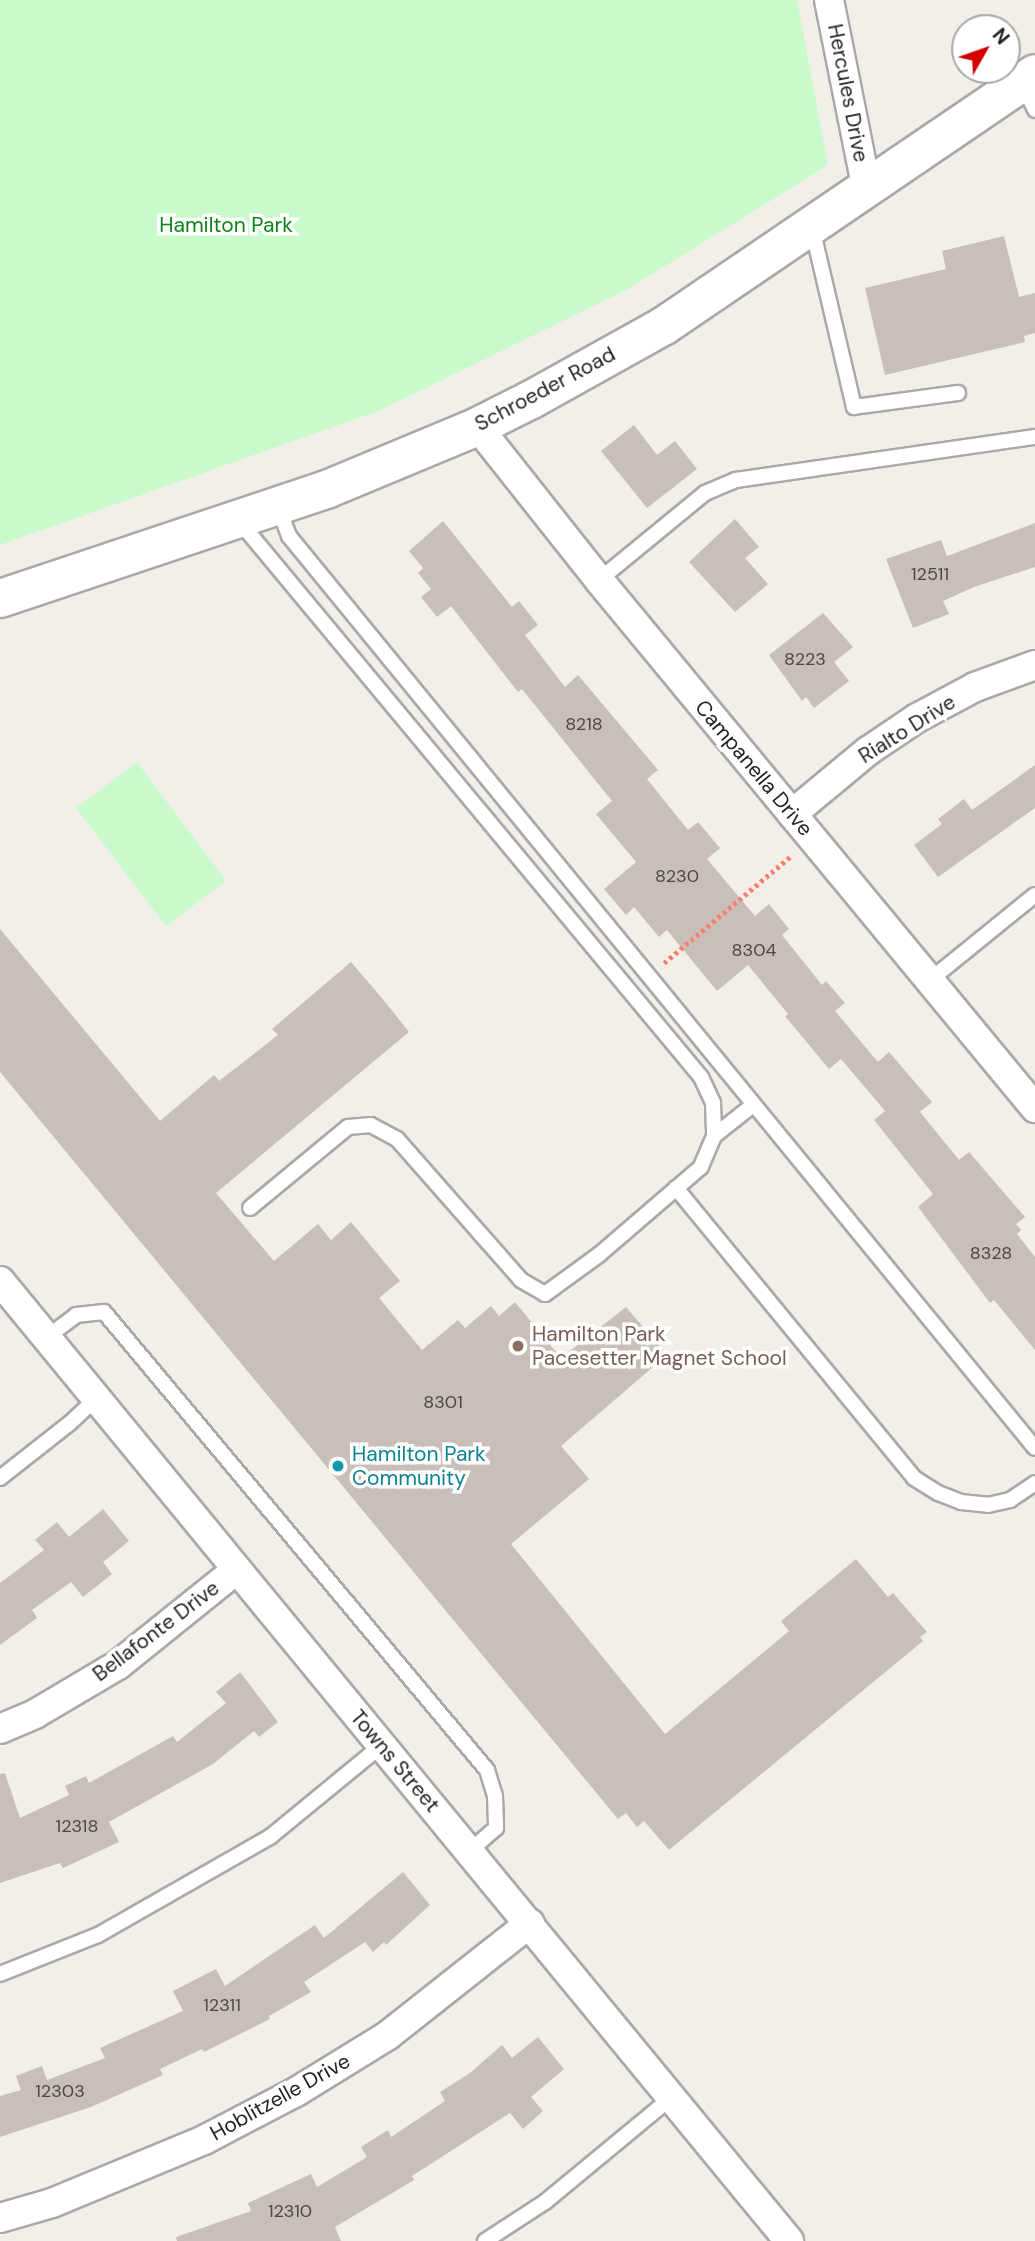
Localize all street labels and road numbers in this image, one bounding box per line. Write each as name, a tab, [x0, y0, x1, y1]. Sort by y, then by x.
street label: Hercules Drive	[822, 22, 874, 164]
street label: Schroeder Road	[470, 341, 620, 437]
street label: Rialto Drive	[854, 689, 960, 769]
street label: Campanella Drive	[690, 695, 818, 841]
street label: Bellafonte Drive	[88, 1575, 224, 1687]
street label: Towns Street	[345, 1705, 445, 1817]
street label: Hoblitzelle Drive	[206, 2048, 354, 2146]

